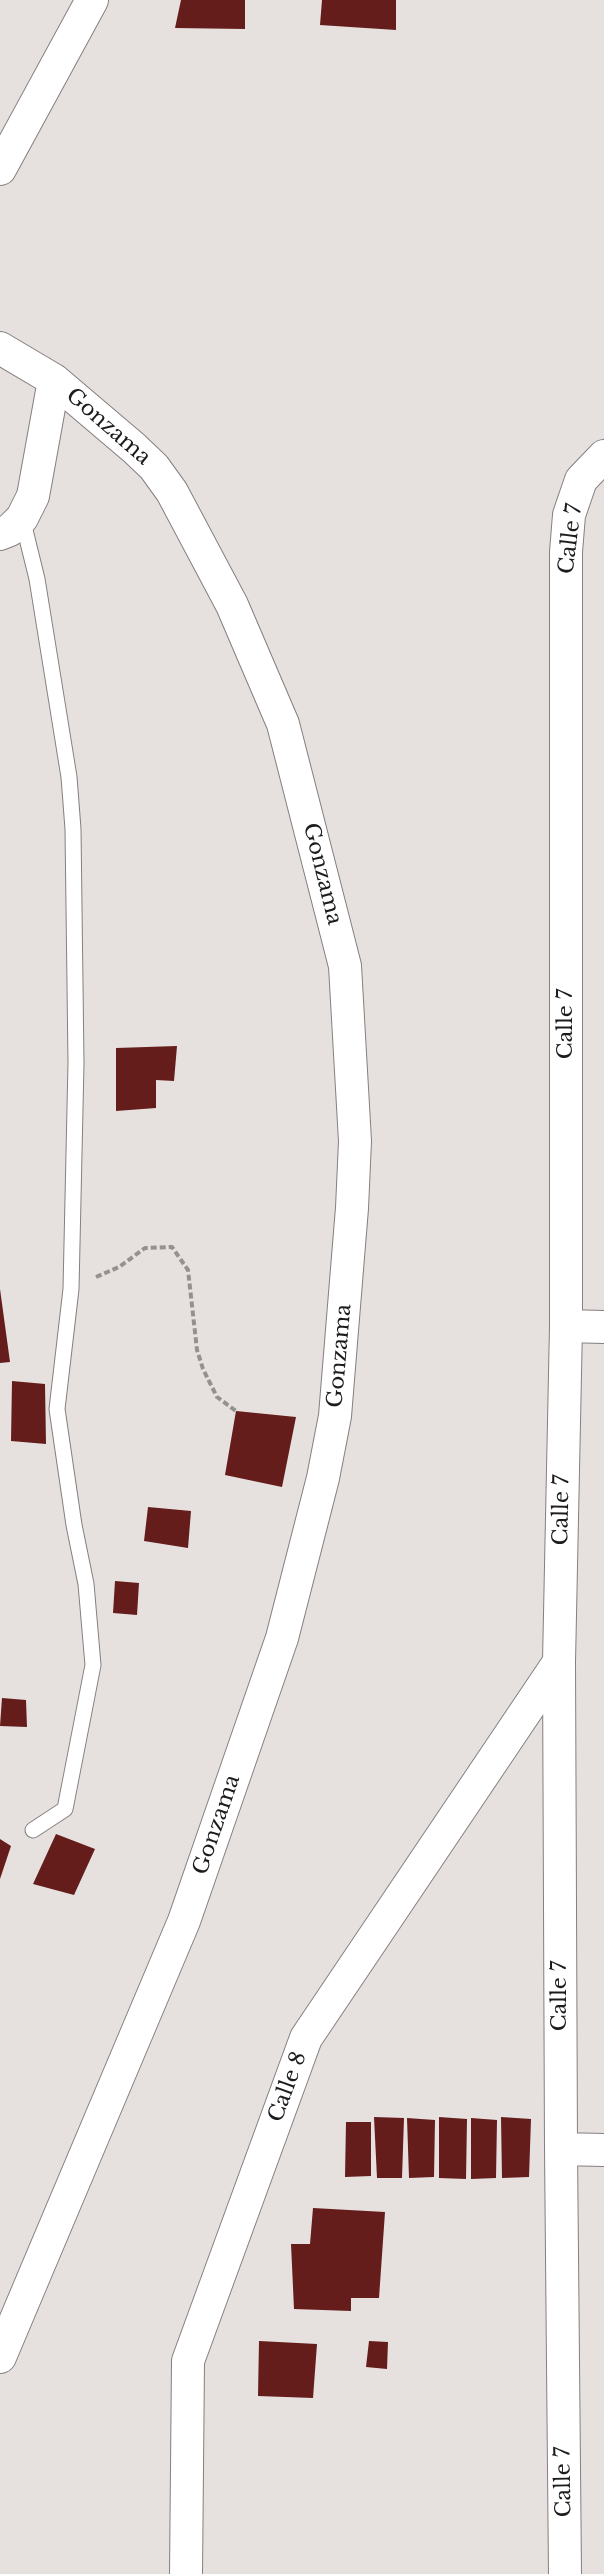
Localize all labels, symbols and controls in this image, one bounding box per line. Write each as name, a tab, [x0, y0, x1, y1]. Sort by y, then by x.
street label: Gonzama	[60, 383, 156, 471]
street label: Calle 7	[554, 502, 588, 576]
street label: Gonzama	[297, 821, 347, 927]
street label: Calle 7	[553, 989, 579, 1059]
street label: Gonzama	[323, 1303, 357, 1409]
street label: Calle 7	[549, 1474, 575, 1546]
street label: Gonzama	[188, 1772, 246, 1878]
street label: Calle 7	[547, 1961, 573, 2031]
street label: Calle 8	[264, 2048, 312, 2126]
street label: Calle 7	[551, 2446, 577, 2518]

